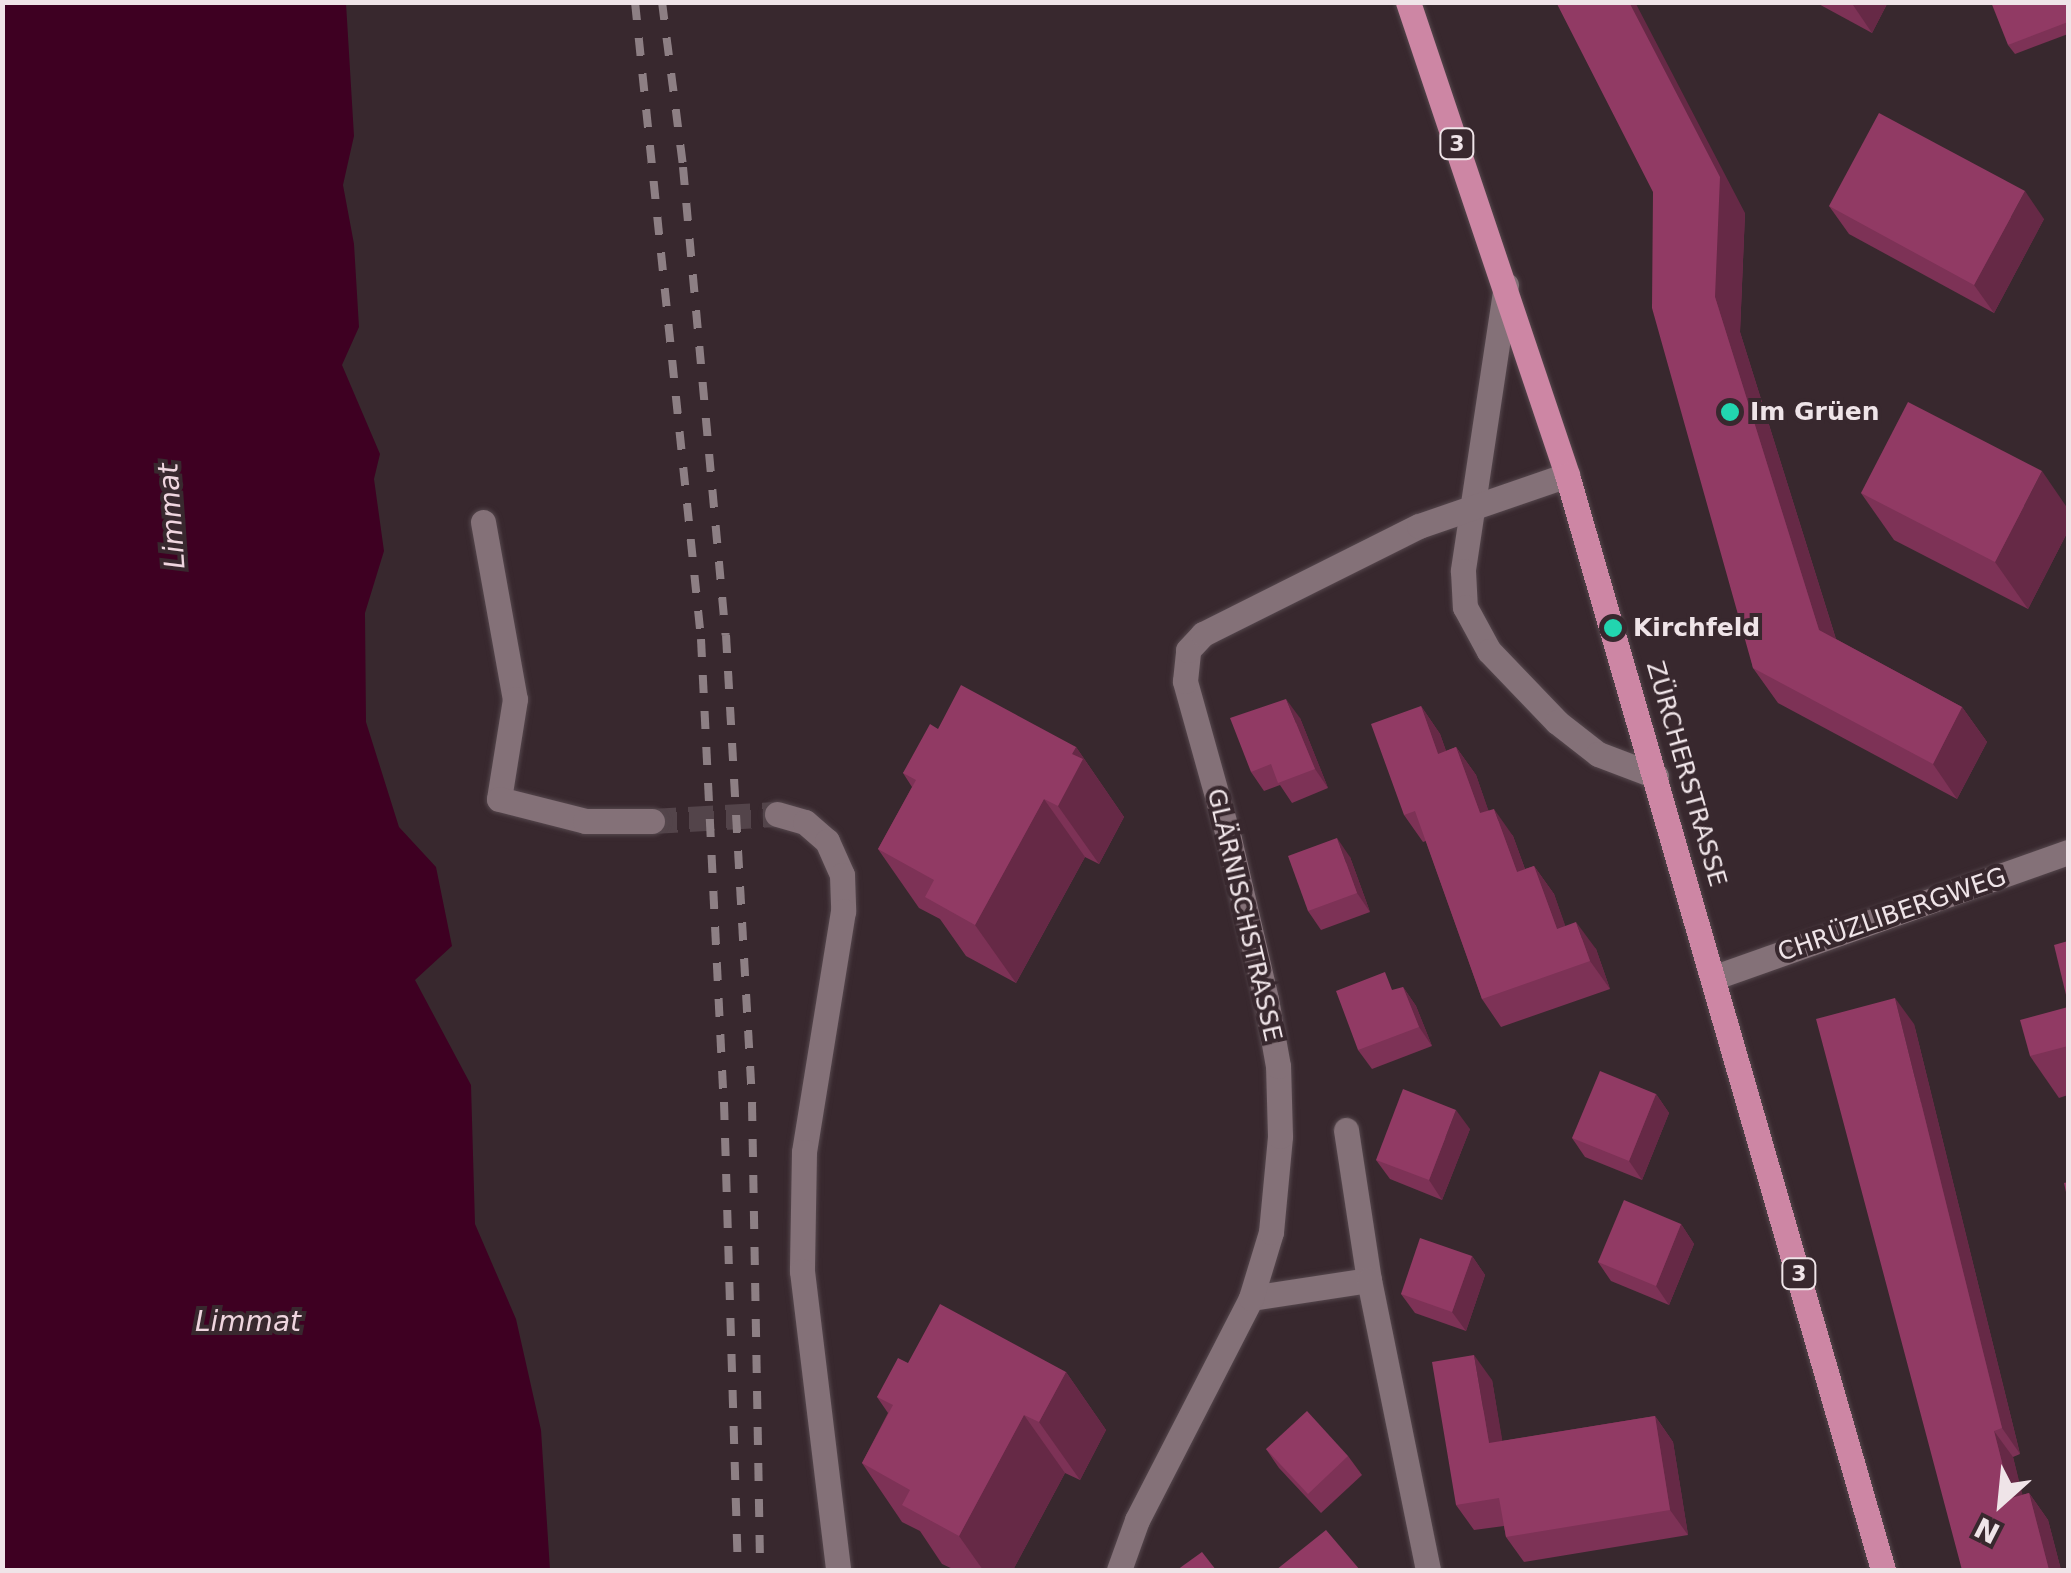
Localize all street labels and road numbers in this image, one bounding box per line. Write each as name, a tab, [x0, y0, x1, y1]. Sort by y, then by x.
road number: 3	[1437, 127, 1477, 161]
street label: ZÜRCHERSTRASSE	[1639, 658, 1733, 890]
street label: GLÄRNISCHSTRASSE	[1200, 786, 1288, 1044]
street label: CHRÜZLIBERGWEG	[1774, 862, 2010, 968]
road number: 3	[1779, 1257, 1819, 1291]

